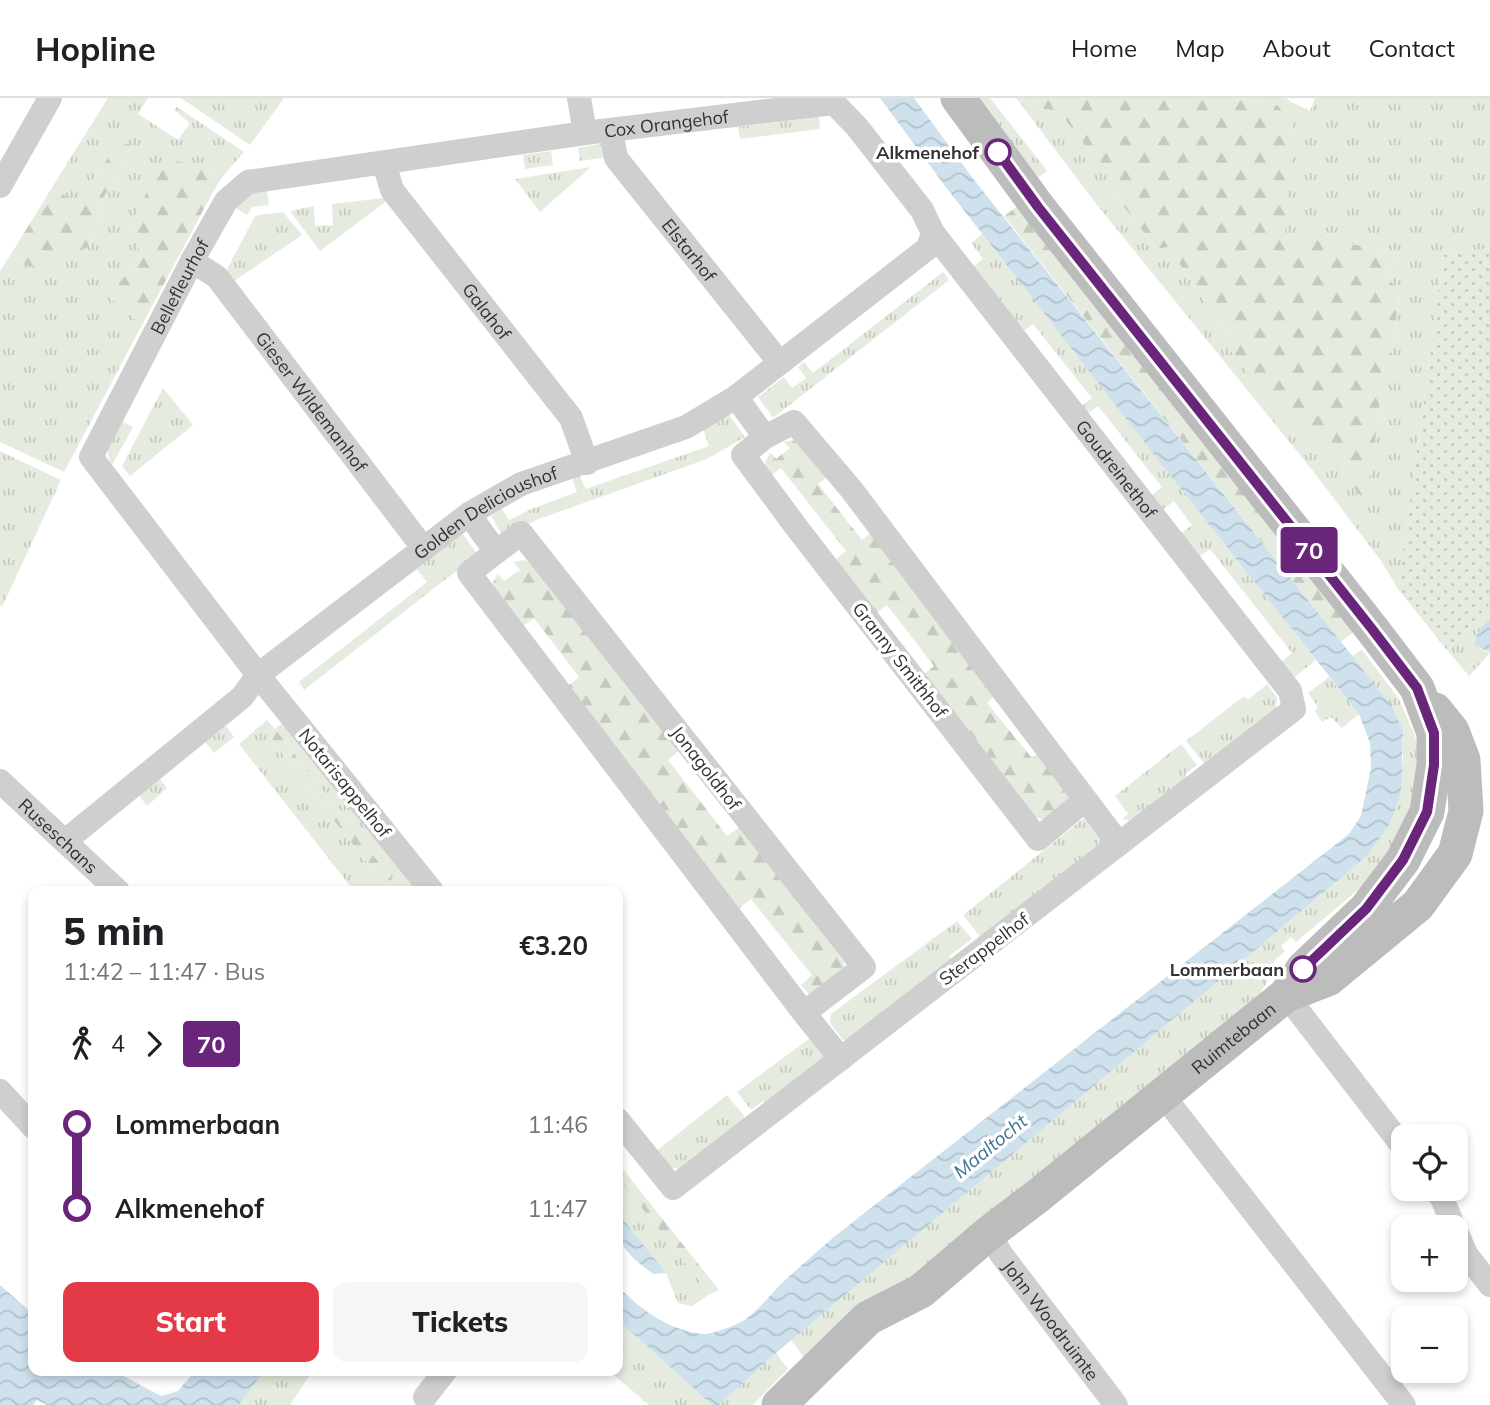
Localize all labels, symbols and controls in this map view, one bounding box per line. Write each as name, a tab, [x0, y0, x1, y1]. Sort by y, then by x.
text: Hopline	[35, 28, 156, 69]
text: Home	[1071, 33, 1137, 63]
text: Map	[1175, 33, 1225, 63]
text: About	[1263, 33, 1331, 63]
text: Contact	[1369, 33, 1455, 63]
street label: Cox Orangehof	[603, 104, 731, 142]
marker: Alkmenehof	[985, 139, 1011, 165]
place label: Alkmenehof	[876, 141, 979, 164]
street label: Elstarhof	[657, 214, 722, 287]
street label: Bellefleurhof	[145, 234, 214, 338]
street label: Galahof	[458, 278, 517, 345]
street label: Gieser Wildemanhof	[251, 327, 373, 477]
street label: Goudreinethof	[1071, 415, 1163, 523]
street label: Golden Delicioushof	[408, 461, 561, 564]
line badge: 70	[1278, 527, 1340, 573]
text: 70	[1295, 535, 1323, 565]
street label: Granny Smithhof	[848, 598, 953, 723]
street label: Jonagoldhof	[666, 721, 747, 815]
street label: Notarisappelhof	[294, 724, 397, 843]
street label: Ruseschans	[14, 793, 103, 878]
text: 5 min	[63, 907, 165, 955]
street label: Sterappelhof	[934, 907, 1034, 990]
text: €3.20	[519, 929, 588, 962]
marker: Lommerbaan	[1290, 956, 1316, 982]
text: 11:42 – 11:47 · Bus	[63, 957, 265, 986]
place label: Lommerbaan	[1170, 958, 1284, 981]
street label: Ruimtebaan	[1186, 997, 1280, 1079]
icon: walk	[63, 1025, 101, 1063]
icon: forward	[135, 1025, 173, 1063]
text: 4	[111, 1029, 125, 1058]
text: 70	[197, 1029, 226, 1059]
text: Lommerbaan	[115, 1108, 280, 1141]
water label: Maaltocht	[948, 1108, 1033, 1183]
text: 11:46	[528, 1110, 588, 1139]
map controls	[1391, 1124, 1468, 1383]
button: locate	[1391, 1124, 1468, 1201]
text: Alkmenehof	[115, 1192, 264, 1225]
text: 11:47	[528, 1194, 588, 1223]
button: +	[1391, 1215, 1468, 1292]
street label: John Woodruimte	[998, 1255, 1104, 1385]
button: Start	[63, 1282, 319, 1362]
button: Tickets	[333, 1282, 588, 1362]
button: −	[1391, 1306, 1468, 1383]

